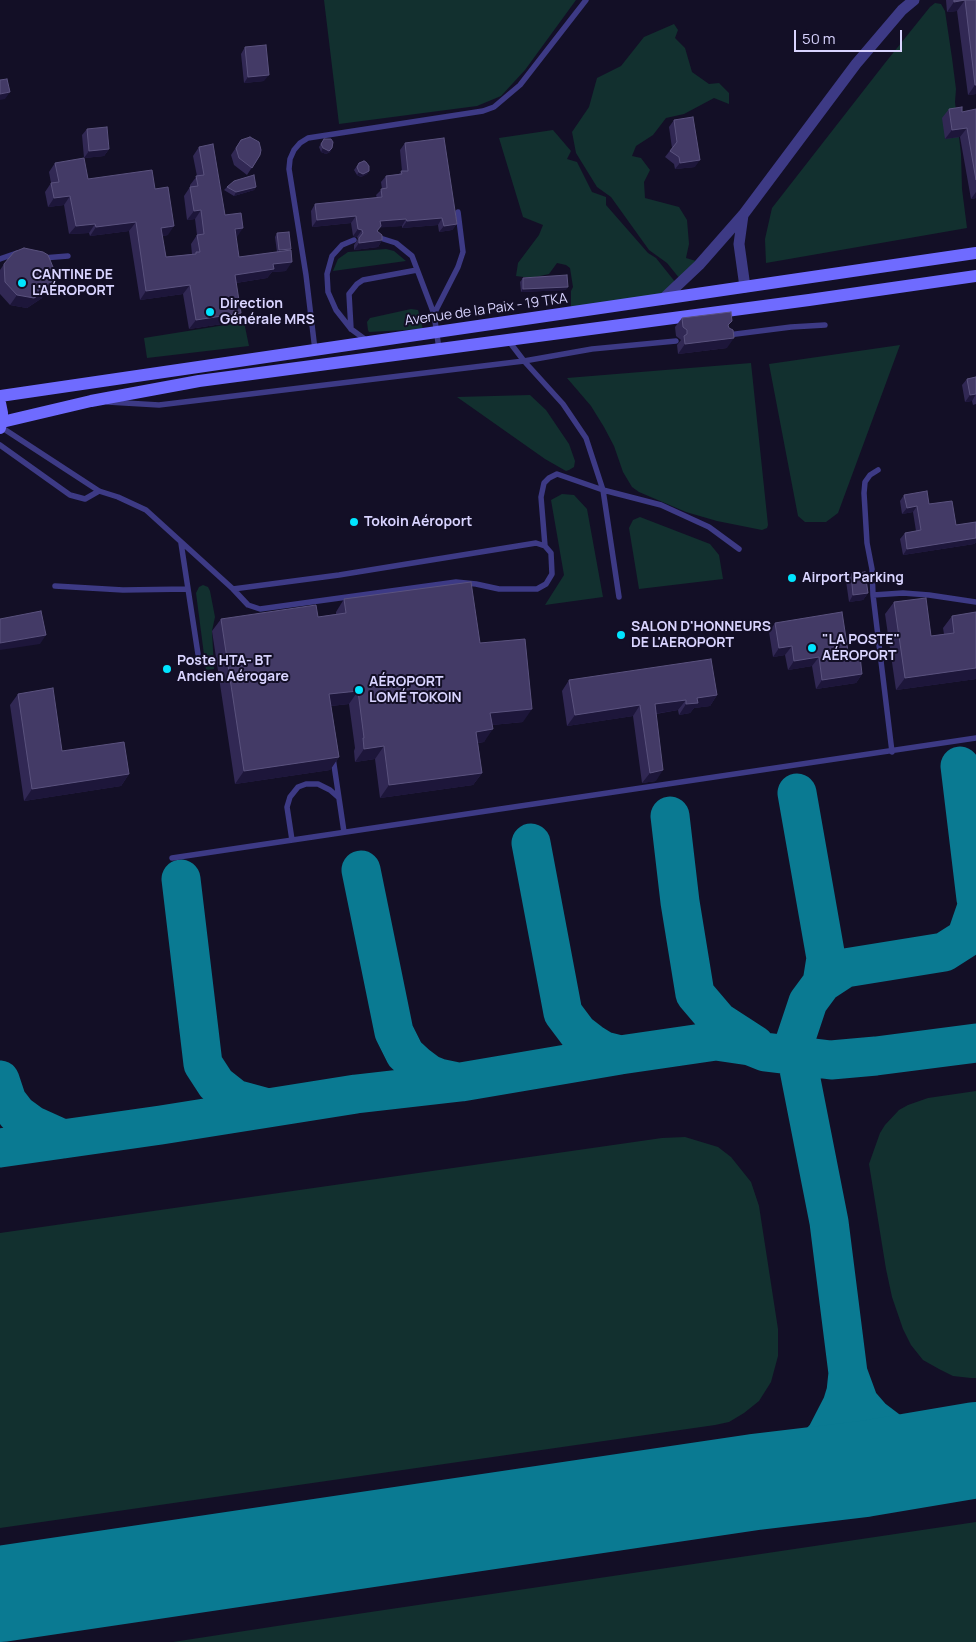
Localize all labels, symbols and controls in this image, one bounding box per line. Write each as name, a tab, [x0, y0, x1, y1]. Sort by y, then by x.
scale bar	[796, 20, 904, 52]
text: 50 m	[802, 28, 836, 49]
place label: CANTINE DE L'AÉROPORT	[32, 267, 114, 300]
marker: CANTINE DE L'AÉROPORT	[16, 277, 28, 289]
street label: Avenue de la Paix - 19 TKA	[403, 290, 569, 330]
place label: Direction Générale MRS	[220, 296, 315, 328]
marker: Direction Générale MRS	[204, 306, 216, 318]
place label: Tokoin Aéroport	[364, 514, 472, 530]
marker: Tokoin Aéroport	[348, 516, 360, 528]
place label: Airport Parking	[802, 570, 904, 586]
marker: Airport Parking	[786, 572, 798, 584]
place label: SALON D'HONNEURS DE L'AEROPORT	[631, 619, 771, 652]
marker: SALON D'HONNEURS DE L'AEROPORT	[615, 629, 627, 641]
place label: "LA POSTE" AÉROPORT	[822, 632, 900, 664]
marker: "LA POSTE" AÉROPORT	[806, 642, 818, 654]
place label: Poste HTA- BT Ancien Aérogare	[177, 653, 289, 686]
marker: Poste HTA- BT Ancien Aérogare	[161, 663, 173, 675]
place label: AÉROPORT LOMÉ TOKOIN	[369, 674, 462, 706]
marker: AÉROPORT LOMÉ TOKOIN	[353, 684, 365, 696]

